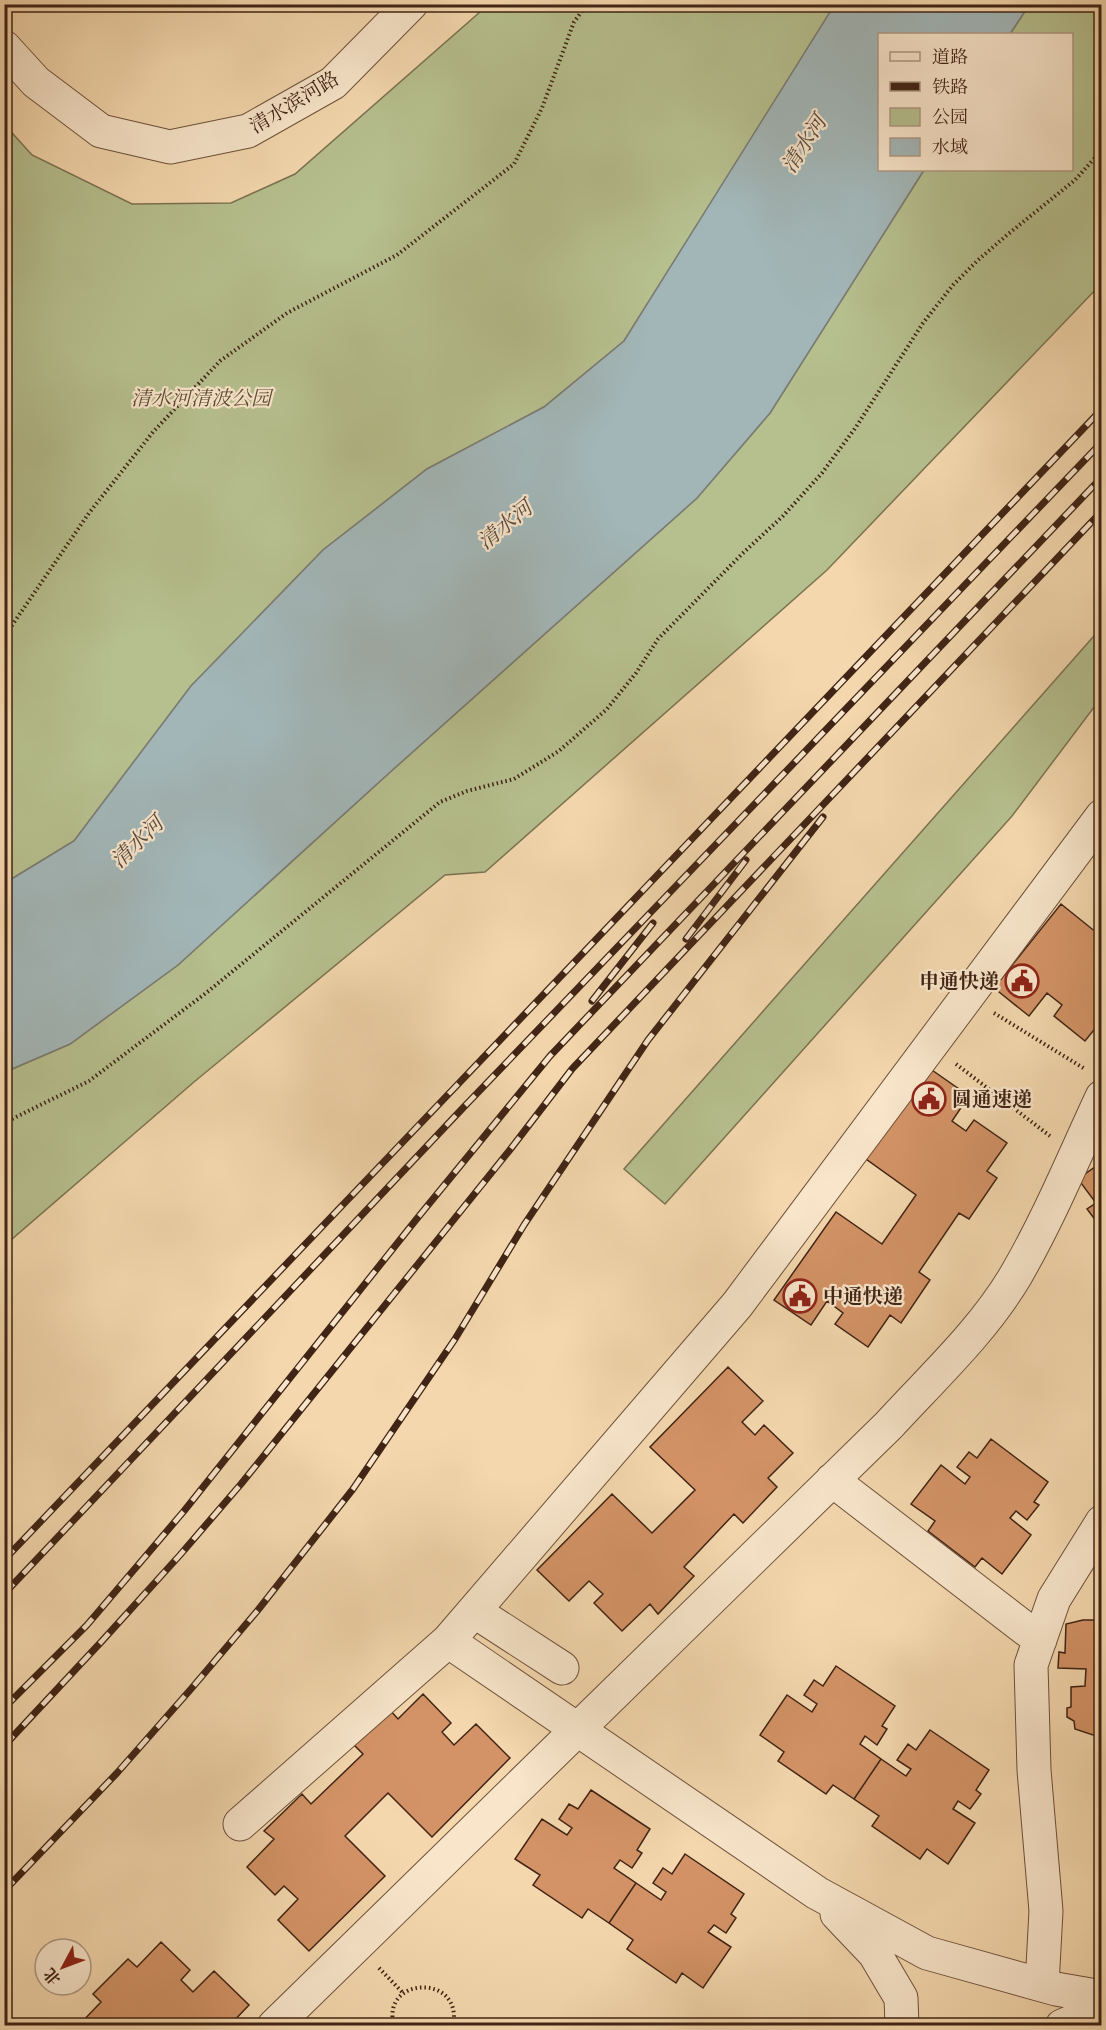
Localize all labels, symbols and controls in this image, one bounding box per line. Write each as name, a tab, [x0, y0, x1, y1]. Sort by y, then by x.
legend	[878, 33, 1073, 171]
text: 道路	[932, 46, 968, 69]
street label: 清水滨河路	[245, 67, 344, 140]
text: 铁路	[932, 76, 968, 99]
text: 公园	[932, 106, 968, 129]
water label: 清水河	[777, 108, 835, 178]
text: 水域	[932, 136, 968, 159]
park label: 清水河清波公园	[131, 387, 274, 412]
water label: 清水河	[473, 493, 541, 556]
water label: 清水河	[106, 809, 172, 874]
public building icon: 申通快递	[1004, 963, 1040, 999]
place label: 申通快递	[919, 970, 999, 995]
public building icon: 圆通速递	[911, 1081, 947, 1117]
place label: 圆通速递	[952, 1088, 1032, 1113]
public building icon: 中通快递	[782, 1278, 818, 1314]
place label: 中通快递	[823, 1285, 903, 1310]
north arrow	[33, 1937, 93, 1997]
text: 北	[40, 1964, 65, 1989]

